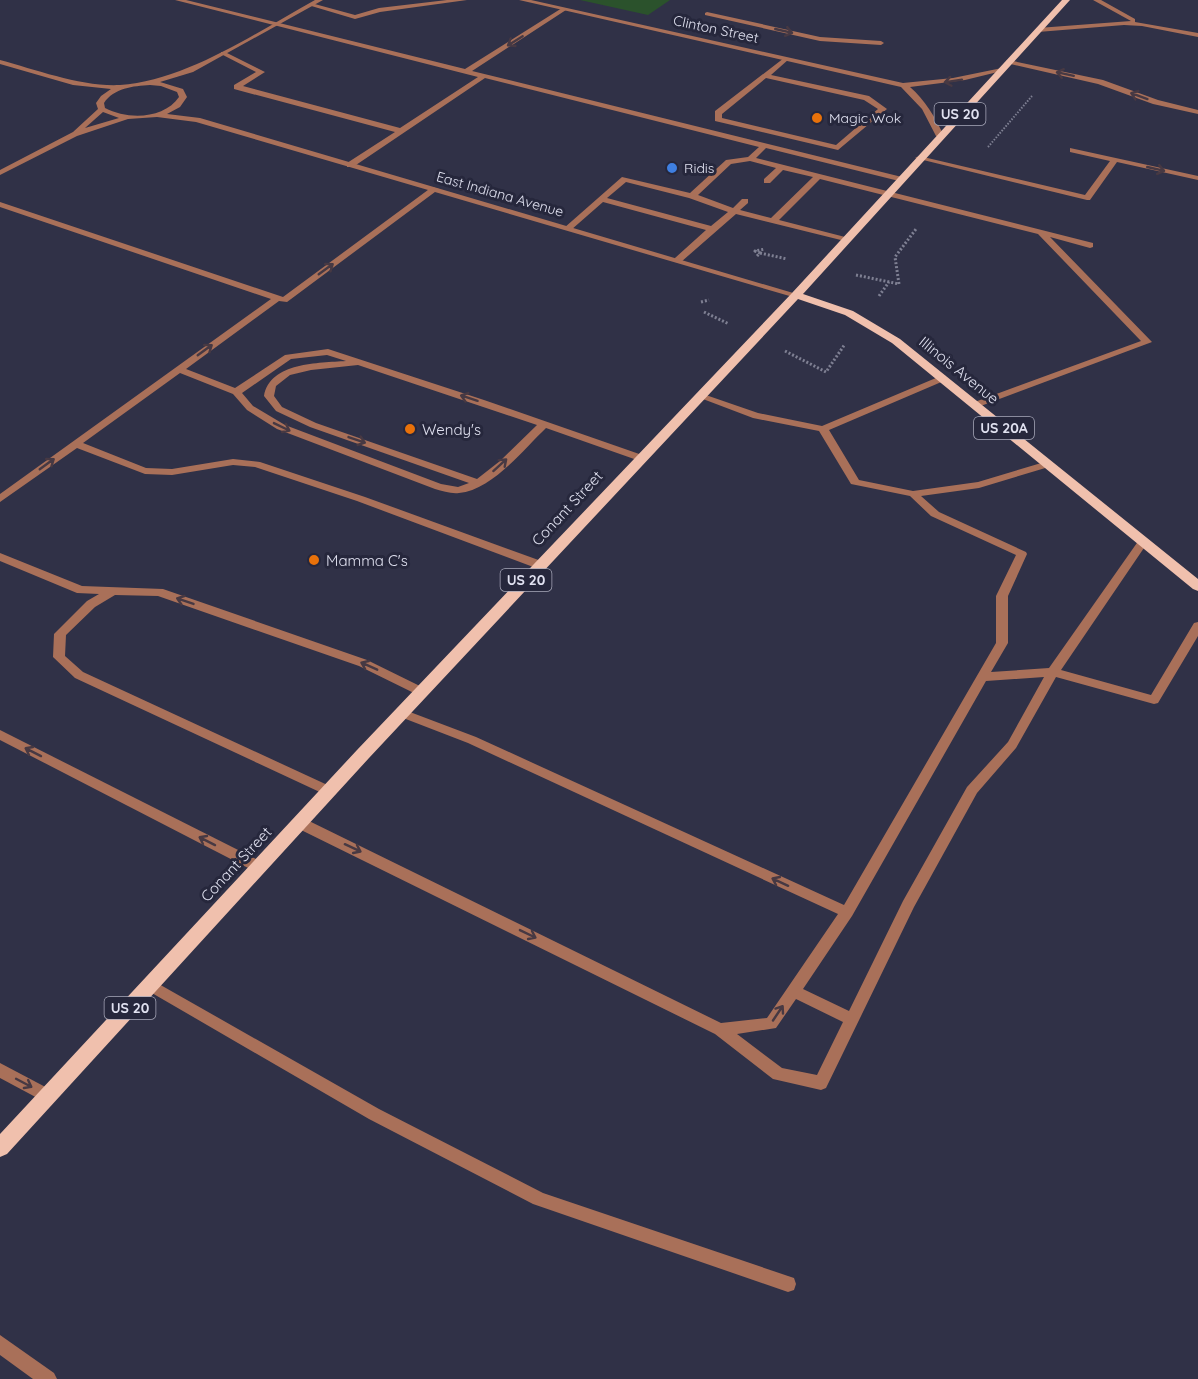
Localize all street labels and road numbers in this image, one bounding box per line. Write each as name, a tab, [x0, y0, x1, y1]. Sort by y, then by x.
street label: Clinton Street	[672, 11, 761, 47]
road number: US 20	[934, 103, 986, 125]
street label: East Indiana Avenue	[434, 167, 566, 221]
street label: Illinois Avenue	[915, 332, 1003, 408]
road number: US 20A	[974, 417, 1034, 439]
street label: Conant Street	[527, 467, 607, 549]
road number: US 20	[500, 569, 552, 591]
street label: Conant Street	[196, 823, 276, 905]
road number: US 20	[104, 997, 156, 1019]

